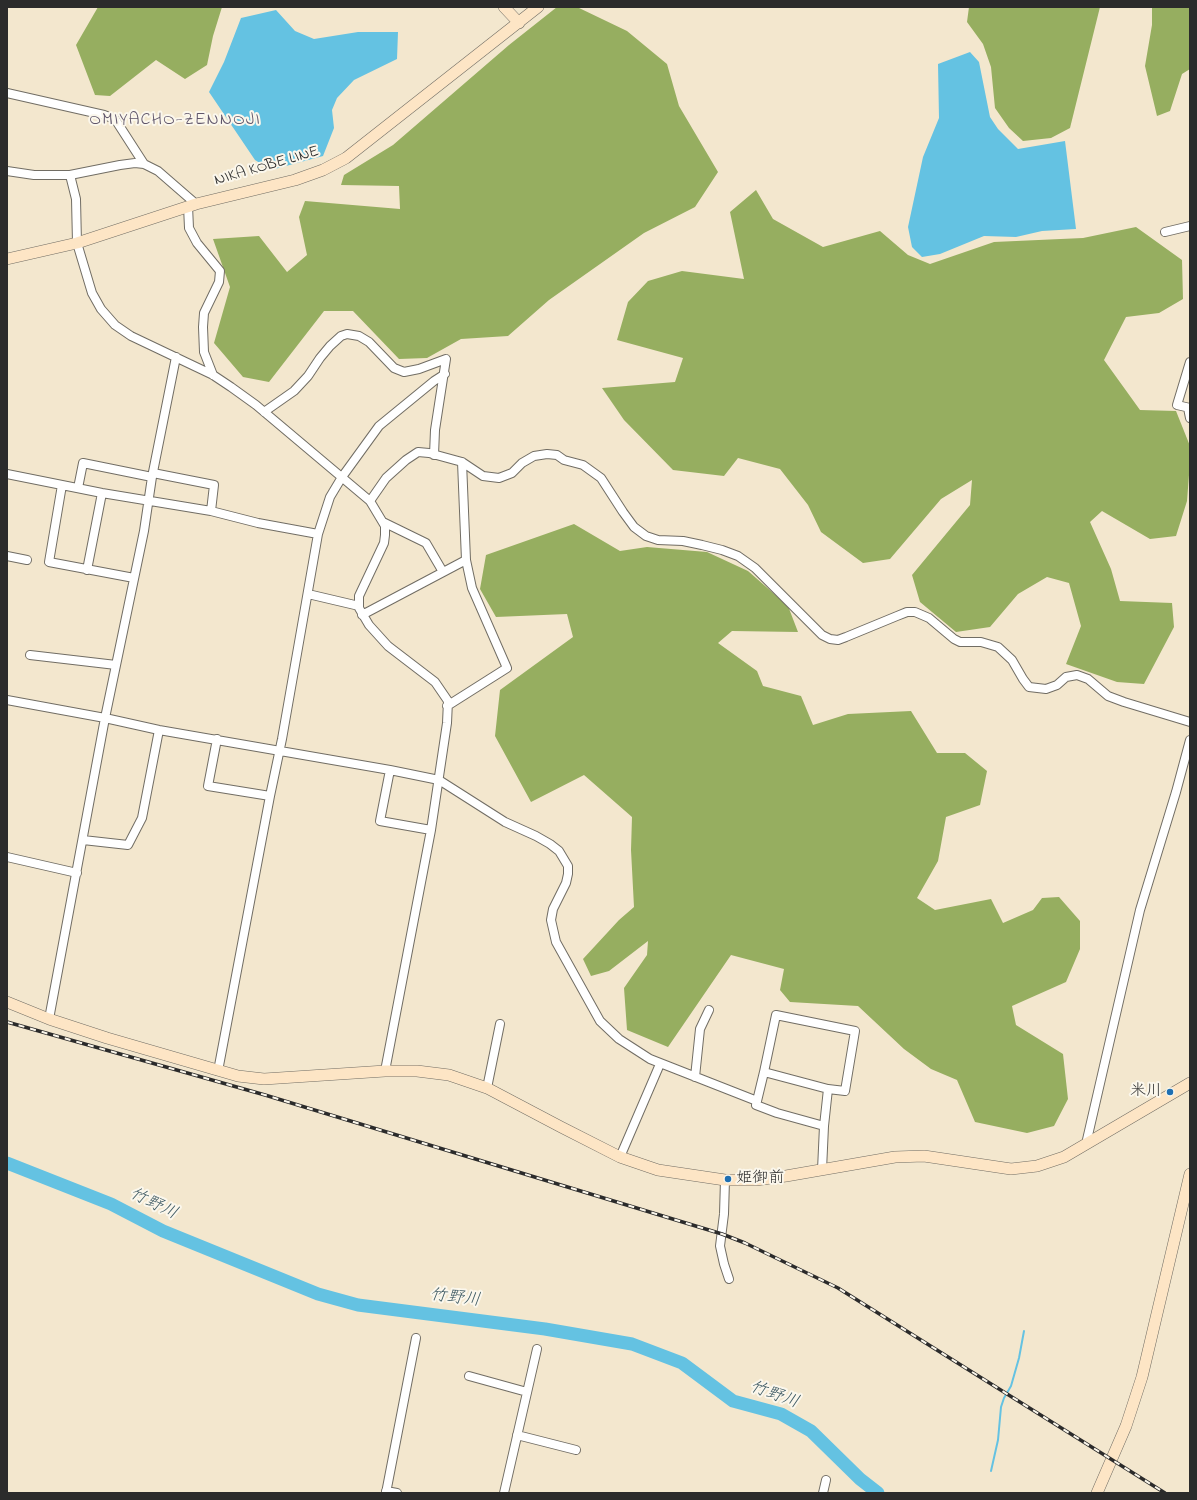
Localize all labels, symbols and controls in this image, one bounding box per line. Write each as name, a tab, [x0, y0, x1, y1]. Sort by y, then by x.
district label: OMIYACHO-ZENNOJI	[89, 110, 261, 132]
street label: NIKA KOBE LINE	[212, 143, 322, 191]
place label: 米川	[1130, 1082, 1162, 1102]
marker: 米川	[1165, 1087, 1175, 1097]
place label: 姫御前	[736, 1169, 784, 1189]
marker: 姫御前	[723, 1174, 733, 1184]
water label: 竹野川	[126, 1185, 180, 1225]
water label: 竹野川	[428, 1286, 482, 1312]
water label: 竹野川	[747, 1378, 801, 1414]

